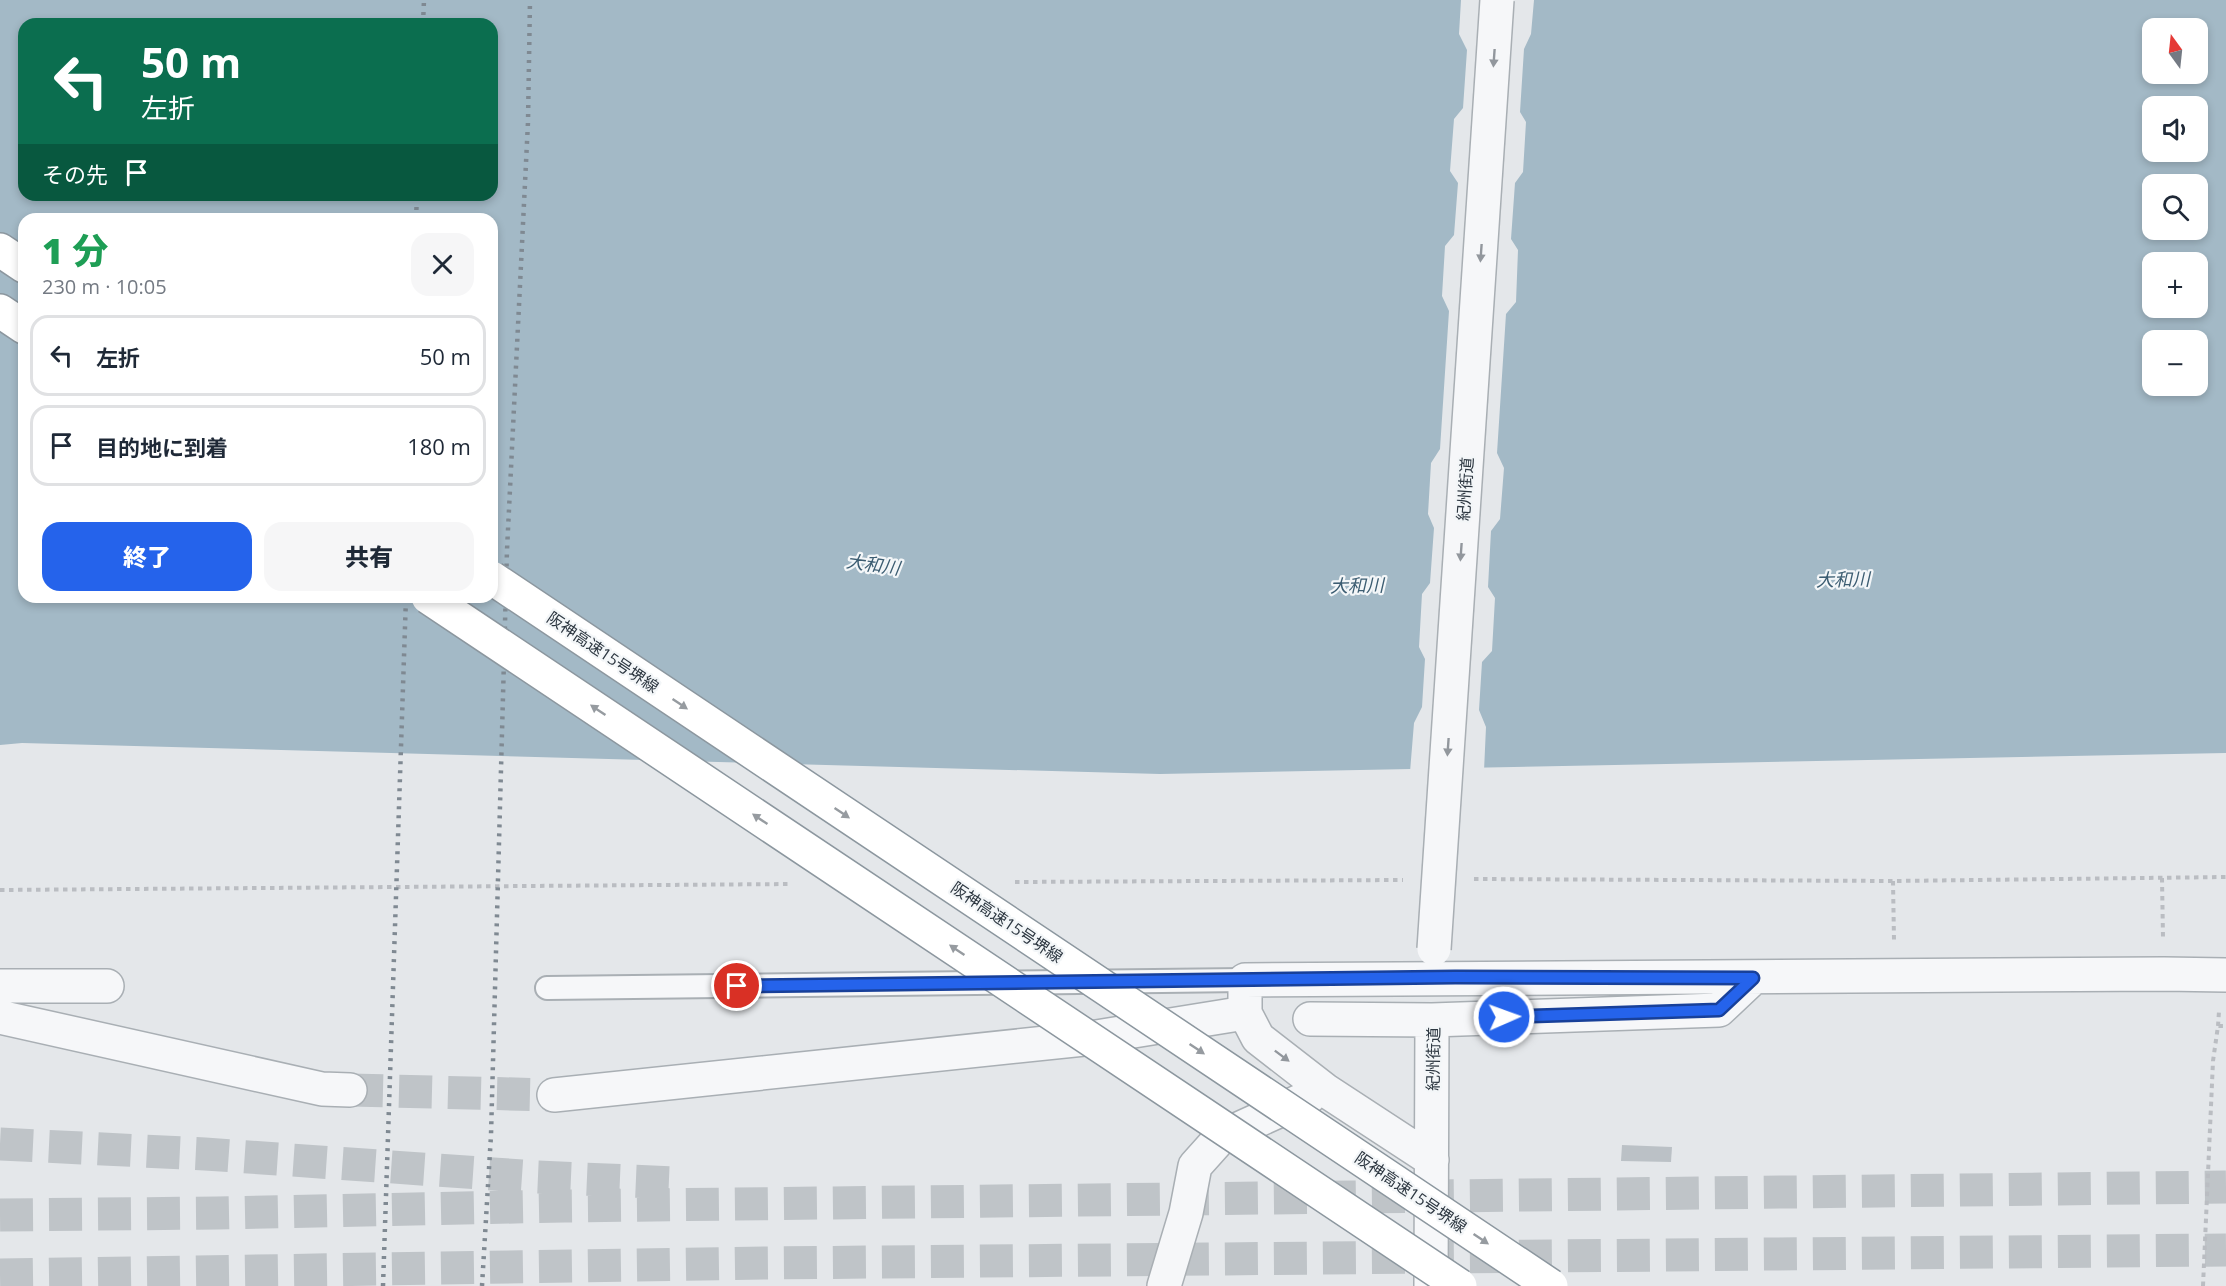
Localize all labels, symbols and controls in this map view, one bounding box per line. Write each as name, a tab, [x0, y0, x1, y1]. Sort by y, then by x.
north arrow	[2142, 18, 2208, 84]
map controls	[2142, 18, 2208, 396]
text: 50 m	[141, 33, 241, 90]
icon: left	[42, 42, 120, 120]
one-way arrow	[1489, 49, 1498, 68]
text: 左折	[141, 89, 195, 126]
button: sound	[2142, 96, 2208, 162]
icon: arrive	[120, 156, 153, 189]
text: その先	[42, 159, 108, 189]
button: search	[2142, 174, 2208, 240]
text: 1 分	[42, 226, 108, 275]
button: close	[411, 233, 474, 296]
one-way arrow	[1476, 243, 1485, 262]
button: +	[2142, 252, 2208, 318]
text: 230 m · 10:05	[42, 273, 167, 300]
button: −	[2142, 330, 2208, 396]
icon: left	[45, 339, 78, 372]
text: 50 m	[420, 341, 471, 371]
text: 左折	[96, 342, 140, 372]
icon: arrive	[45, 429, 78, 462]
text: 180 m	[407, 431, 471, 461]
text: 目的地に到着	[96, 432, 228, 462]
street label: 紀州街道	[1452, 456, 1478, 522]
button: 終了	[42, 522, 252, 591]
button: 共有	[264, 522, 474, 591]
one-way arrow	[1456, 543, 1465, 562]
water label: 大和川	[845, 548, 904, 580]
water label: 大和川	[1816, 566, 1872, 591]
water label: 大和川	[1330, 572, 1386, 597]
street label: 阪神高速15号堺線	[543, 606, 663, 698]
one-way arrow	[672, 698, 688, 710]
one-way arrow	[590, 705, 606, 716]
one-way arrow	[1443, 737, 1452, 756]
one-way arrow	[834, 807, 851, 818]
one-way arrow	[752, 813, 768, 824]
street label: 阪神高速15号堺線	[947, 876, 1067, 968]
one-way arrow	[949, 945, 965, 956]
pin	[711, 960, 762, 1011]
icon: arrive	[720, 969, 753, 1002]
position arrow	[1472, 985, 1536, 1049]
street label: 紀州街道	[1421, 1027, 1445, 1091]
one-way arrow	[1188, 1043, 1204, 1055]
one-way arrow	[1274, 1050, 1289, 1062]
street label: 阪神高速15号堺線	[1351, 1146, 1471, 1238]
one-way arrow	[1473, 1233, 1489, 1244]

